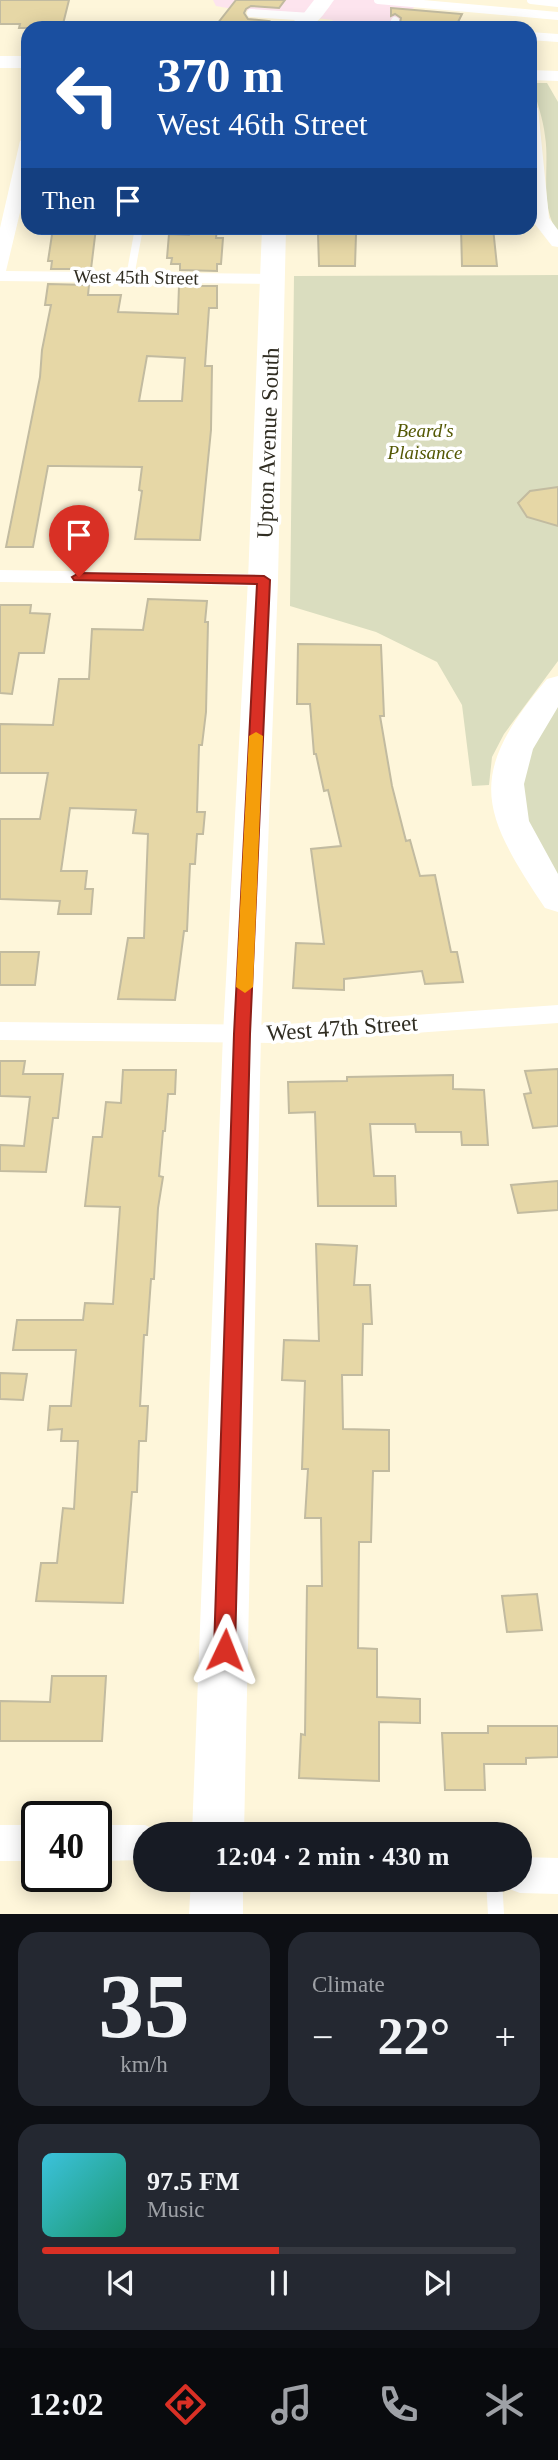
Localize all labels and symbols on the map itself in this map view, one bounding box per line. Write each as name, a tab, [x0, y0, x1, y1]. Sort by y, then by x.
street label: West 45th Street	[73, 265, 199, 289]
street label: Upton Avenue South	[252, 347, 284, 539]
park label: Beard's Plaisance	[387, 420, 462, 463]
pin	[49, 505, 109, 577]
street label: West 47th Street	[266, 1010, 419, 1046]
position arrow	[188, 1613, 262, 1687]
speed limit sign: 40	[21, 1801, 112, 1892]

